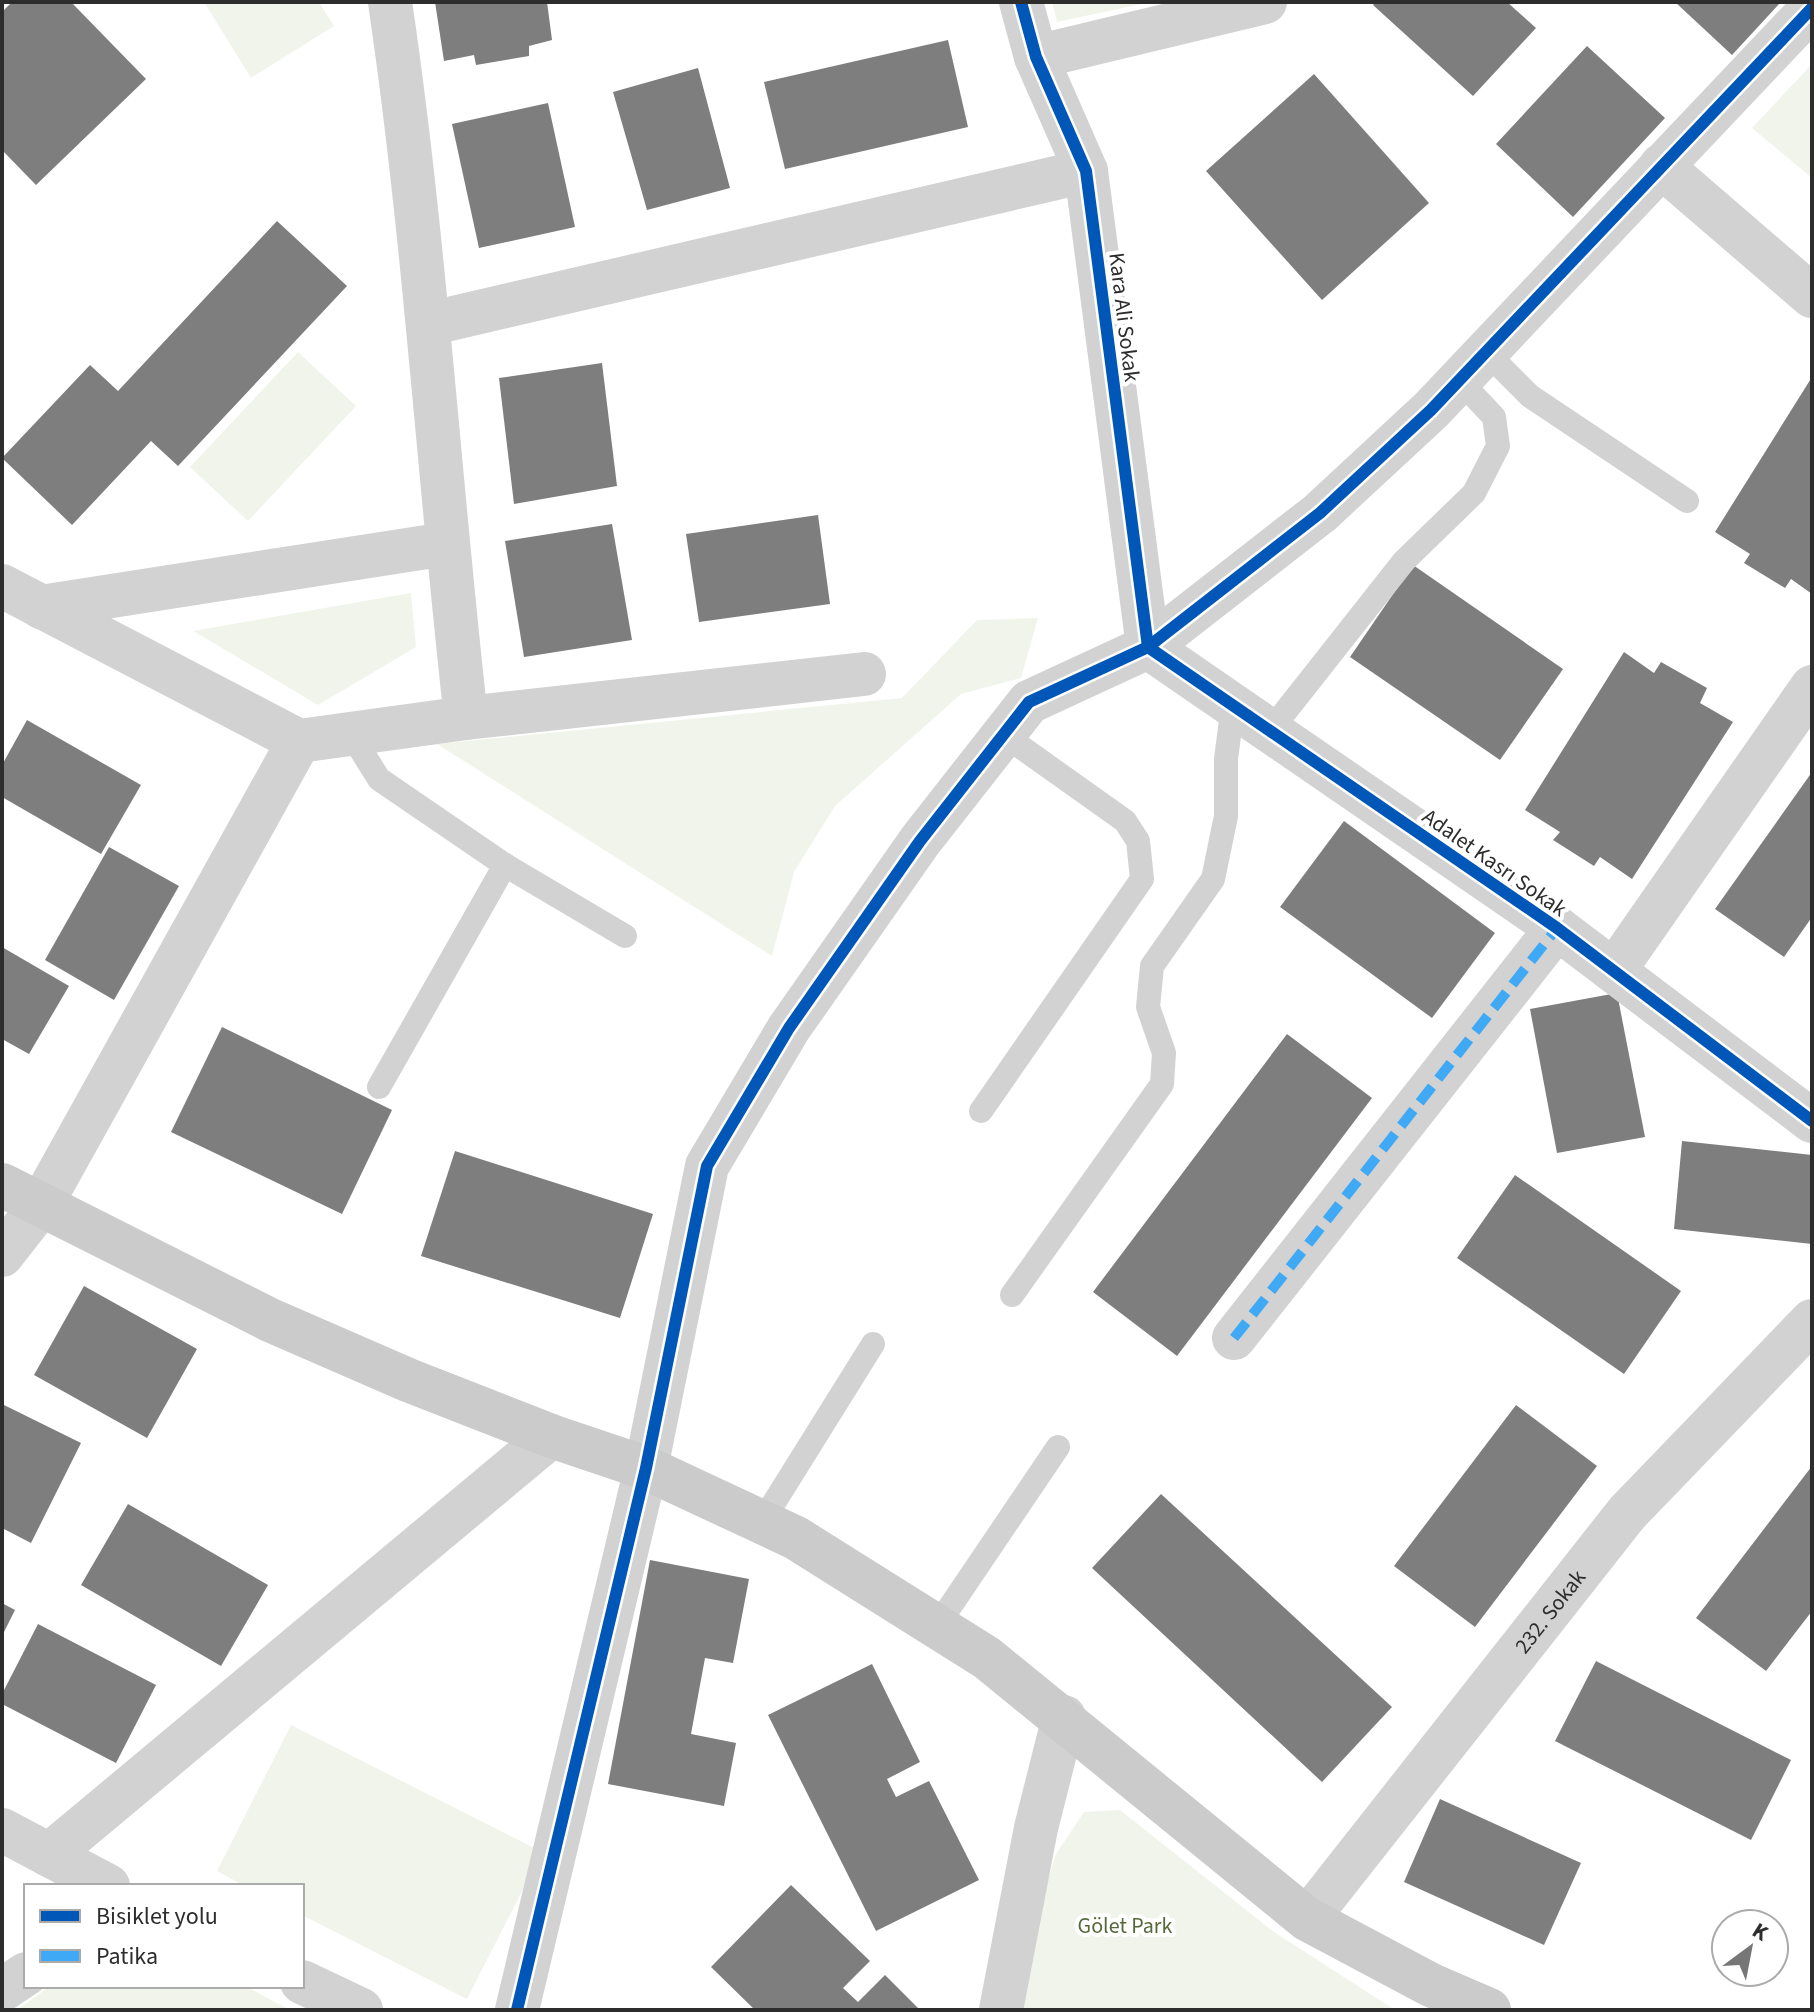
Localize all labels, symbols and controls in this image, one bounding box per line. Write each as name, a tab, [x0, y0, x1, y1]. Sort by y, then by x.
street label: Kara Ali Sokak	[1100, 251, 1148, 384]
street label: Adalet Kasrı Sokak	[1416, 801, 1573, 925]
street label: 232. Sokak	[1507, 1563, 1594, 1661]
legend	[24, 1884, 304, 1988]
text: Bisiklet yolu	[96, 1899, 218, 1934]
north arrow	[1710, 1908, 1790, 1988]
park label: Gölet Park	[1078, 1910, 1172, 1942]
text: K	[1746, 1915, 1775, 1949]
text: Patika	[96, 1939, 158, 1974]

